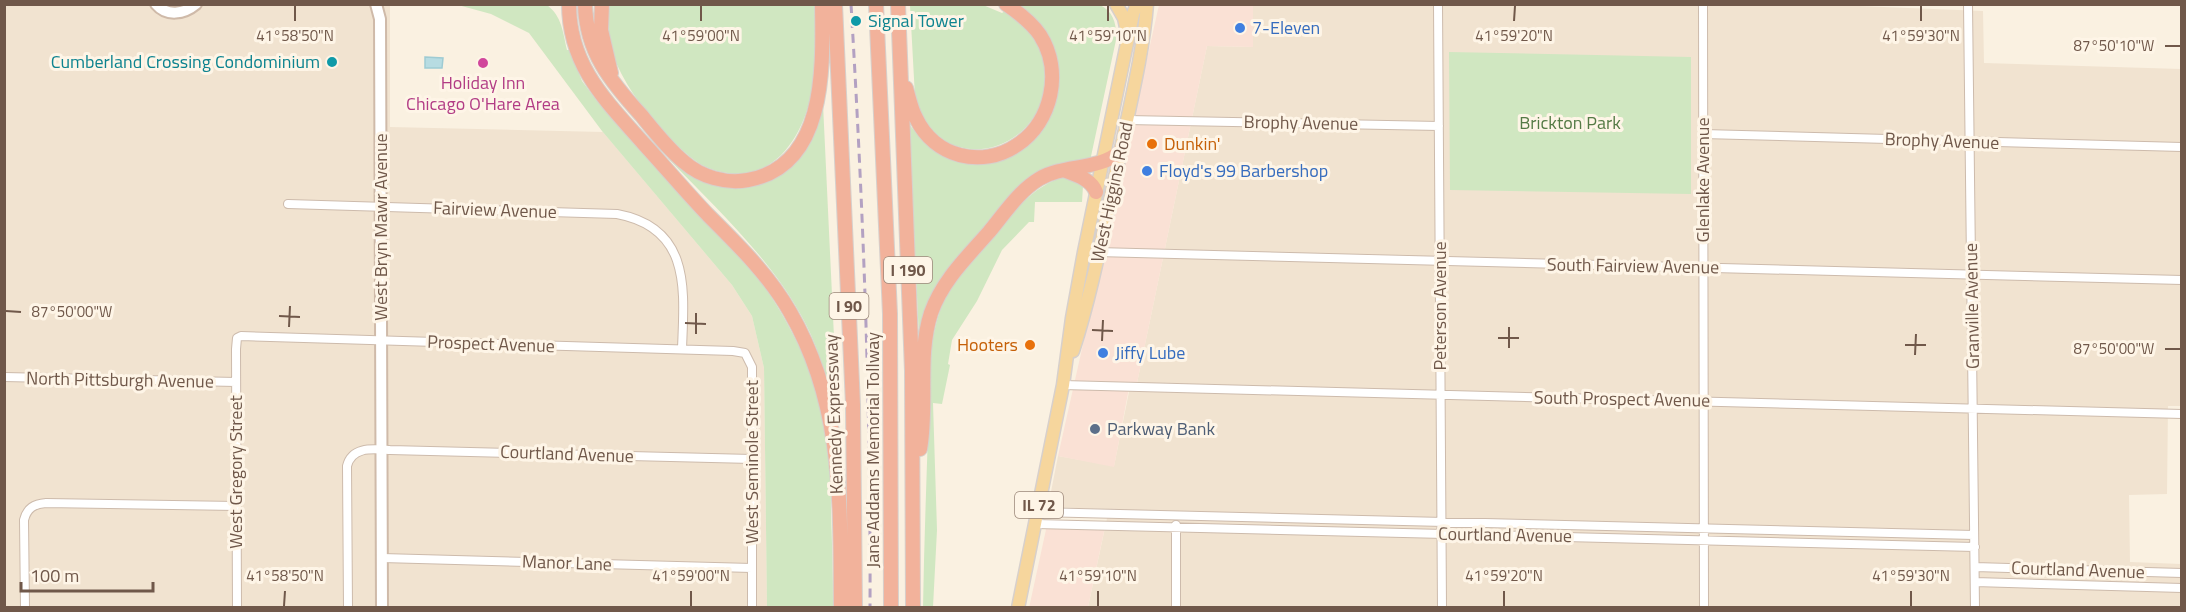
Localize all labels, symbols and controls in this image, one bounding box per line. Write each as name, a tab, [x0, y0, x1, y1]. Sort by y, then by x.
place label: Signal Tower	[868, 7, 964, 34]
marker: Signal Tower	[849, 14, 863, 28]
place label: 7-Eleven	[1252, 14, 1320, 41]
marker: 7-Eleven	[1233, 21, 1247, 35]
text: 41°58'50"N	[256, 24, 334, 47]
text: 41°59'00"N	[662, 24, 740, 47]
text: 41°59'10"N	[1069, 24, 1147, 47]
text: 41°59'20"N	[1475, 24, 1553, 47]
text: 41°59'30"N	[1882, 24, 1960, 47]
text: 87°50'10"W	[2074, 34, 2154, 57]
place label: Cumberland Crossing Condominium	[51, 48, 320, 75]
marker: Cumberland Crossing Condominium	[325, 55, 339, 69]
marker: Holiday Inn Chicago O'Hare Area	[476, 56, 490, 70]
place label: Holiday Inn Chicago O'Hare Area	[406, 69, 560, 117]
street label: Brophy Avenue	[1243, 108, 1359, 137]
park label: Brickton Park	[1519, 109, 1621, 136]
street label: Glenlake Avenue	[1689, 118, 1716, 242]
street label: West Higgins Road	[1083, 119, 1140, 265]
street label: Brophy Avenue	[1884, 125, 2000, 156]
place label: Dunkin'	[1164, 130, 1221, 157]
street label: West Bryn Mawr Avenue	[367, 133, 394, 321]
marker: Dunkin'	[1145, 137, 1159, 151]
place label: Floyd's 99 Barbershop	[1159, 157, 1328, 184]
marker: Floyd's 99 Barbershop	[1140, 164, 1154, 178]
street label: Fairview Avenue	[433, 194, 557, 225]
street label: Peterson Avenue	[1426, 241, 1453, 371]
street label: Granville Avenue	[1957, 243, 1986, 369]
street label: South Fairview Avenue	[1547, 250, 1719, 281]
road number: I 190	[884, 257, 932, 283]
road number: I 90	[830, 293, 868, 319]
text: 87°50'00"W	[32, 300, 112, 323]
street label: Prospect Avenue	[427, 328, 555, 359]
place label: Hooters	[957, 331, 1018, 358]
street label: Jane Addams Memorial Tollway	[859, 332, 886, 568]
street label: Kennedy Expressway	[817, 333, 850, 495]
text: 87°50'00"W	[2074, 337, 2154, 360]
marker: Hooters	[1023, 338, 1037, 352]
place label: Jiffy Lube	[1115, 339, 1185, 366]
marker: Jiffy Lube	[1096, 346, 1110, 360]
street label: North Pittsburgh Avenue	[26, 364, 214, 395]
street label: West Seminole Street	[738, 379, 765, 544]
street label: South Prospect Avenue	[1534, 383, 1710, 414]
street label: West Gregory Street	[222, 395, 249, 549]
place label: Parkway Bank	[1107, 415, 1215, 442]
marker: Parkway Bank	[1088, 422, 1102, 436]
street label: Courtland Avenue	[500, 438, 634, 469]
road number: IL 72	[1015, 492, 1063, 518]
street label: Courtland Avenue	[1438, 520, 1572, 549]
street label: Manor Lane	[522, 547, 612, 578]
street label: Courtland Avenue	[2011, 554, 2145, 585]
scale bar	[21, 555, 153, 593]
text: 100 m	[30, 562, 79, 589]
text: 41°58'50"N	[246, 564, 324, 587]
text: 41°59'00"N	[652, 564, 730, 587]
text: 41°59'10"N	[1059, 564, 1137, 587]
text: 41°59'20"N	[1465, 564, 1543, 587]
text: 41°59'30"N	[1872, 564, 1950, 587]

